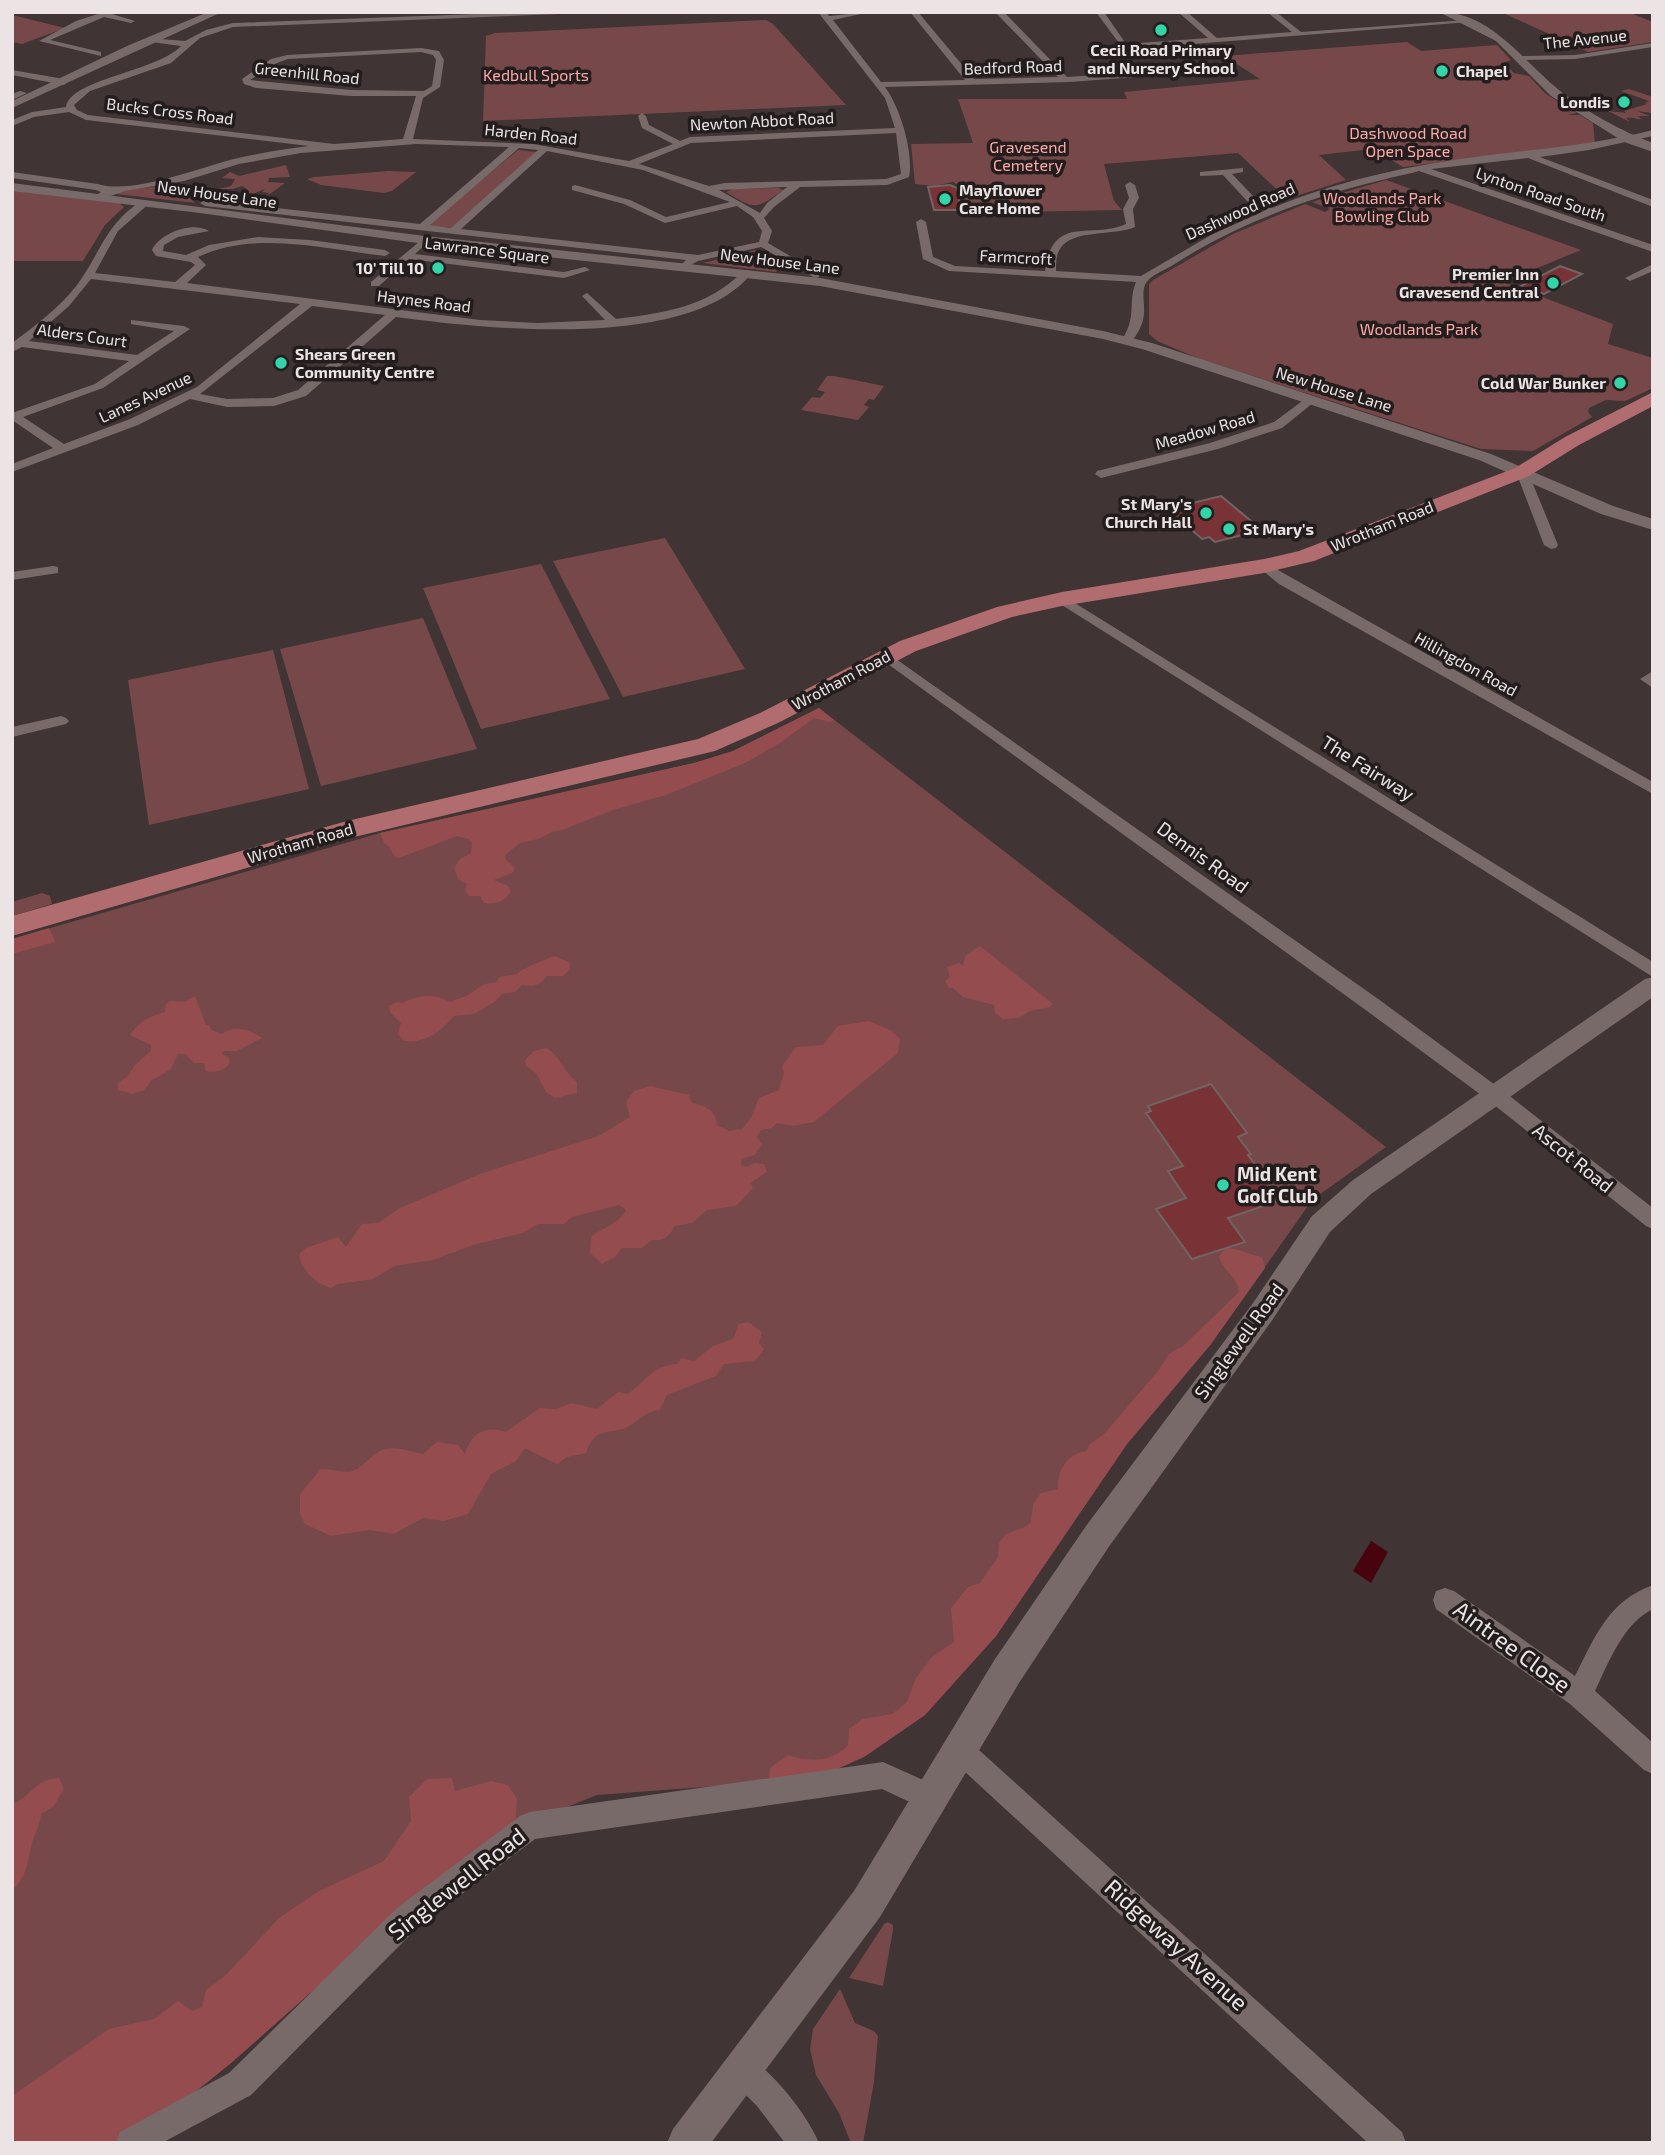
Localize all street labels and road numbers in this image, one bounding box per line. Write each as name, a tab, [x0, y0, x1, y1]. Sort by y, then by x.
street label: The Avenue	[1542, 25, 1628, 52]
street label: Bedford Road	[963, 55, 1063, 78]
street label: Greenhill Road	[254, 58, 361, 87]
street label: Bucks Cross Road	[105, 93, 235, 128]
street label: Newton Abbot Road	[689, 107, 835, 134]
street label: Harden Road	[484, 119, 578, 148]
street label: Lynton Road South	[1474, 162, 1609, 225]
street label: New House Lane	[156, 176, 278, 211]
street label: Dashwood Road	[1182, 178, 1297, 243]
street label: Lawrance Square	[424, 232, 550, 267]
street label: New House Lane	[719, 244, 841, 277]
street label: Farmcroft	[979, 245, 1053, 268]
street label: Haynes Road	[376, 285, 472, 316]
street label: Alders Court	[36, 319, 128, 350]
street label: New House Lane	[1274, 362, 1394, 415]
street label: Lanes Avenue	[96, 367, 194, 426]
street label: Meadow Road	[1153, 406, 1257, 453]
street label: Wrotham Road	[1328, 496, 1436, 555]
street label: Hillingdon Road	[1412, 628, 1521, 700]
street label: Wrotham Road	[788, 646, 893, 713]
street label: The Fairway	[1318, 730, 1419, 805]
street label: Dennis Road	[1153, 816, 1253, 897]
street label: Wrotham Road	[245, 818, 355, 867]
street label: Ascot Road	[1529, 1118, 1618, 1197]
street label: Singlewell Road	[1189, 1278, 1288, 1403]
street label: Aintree Close	[1449, 1594, 1577, 1698]
street label: Singlewell Road	[382, 1821, 531, 1945]
street label: Ridgeway Avenue	[1099, 1873, 1254, 2016]

